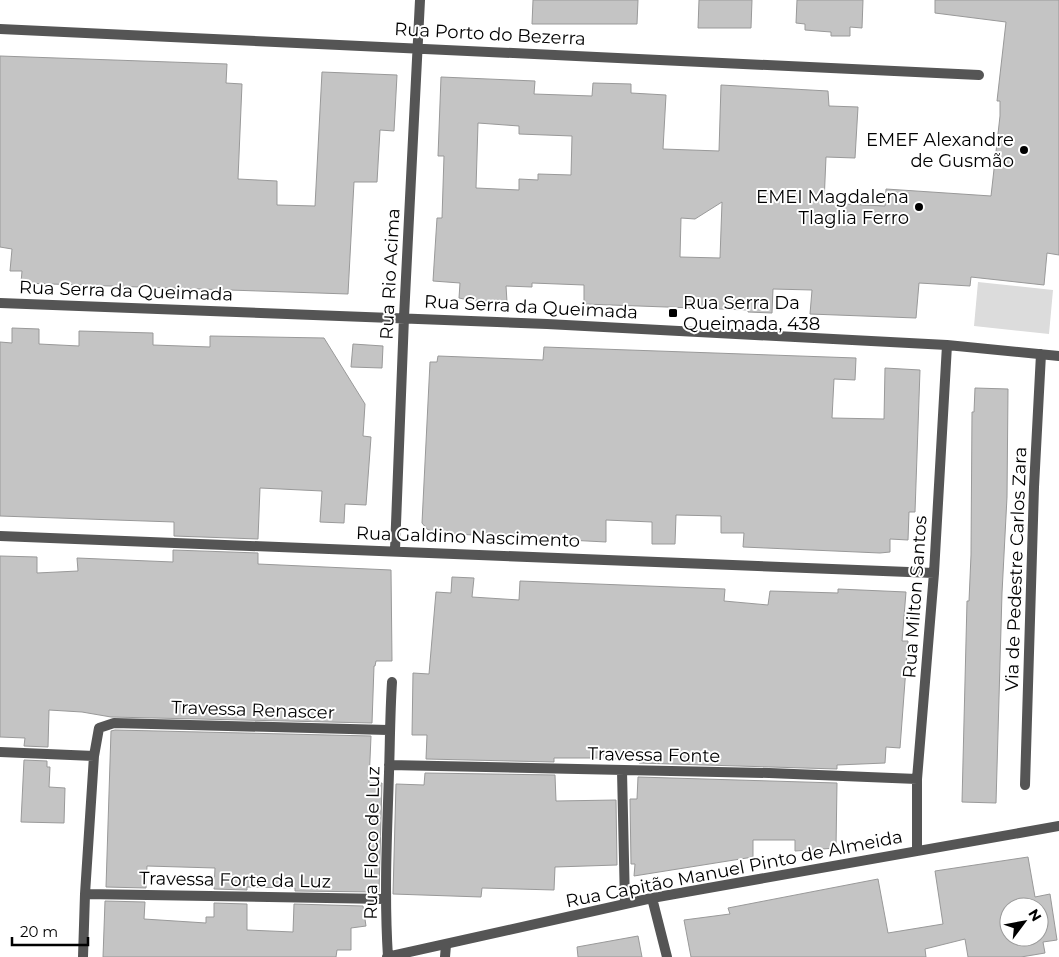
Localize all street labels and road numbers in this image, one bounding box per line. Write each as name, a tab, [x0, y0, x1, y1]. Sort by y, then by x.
street label: Rua Porto do Bezerra	[394, 18, 586, 50]
street label: Rua Rio Acima	[376, 208, 404, 340]
street label: Rua Serra da Queimada	[19, 276, 233, 306]
street label: Rua Serra da Queimada	[423, 290, 639, 324]
street label: Via de Pedestre Carlos Zara	[1001, 446, 1031, 692]
street label: Rua Milton Santos	[898, 515, 932, 679]
street label: Rua Galdino Nascimento	[356, 522, 580, 552]
street label: Travessa Renascer	[171, 696, 335, 724]
street label: Travessa Fonte	[587, 743, 721, 767]
street label: Rua Floco de Luz	[360, 766, 384, 920]
street label: Rua Capitão Manuel Pinto de Almeida	[564, 826, 904, 912]
street label: Travessa Forte da Luz	[139, 867, 331, 893]

